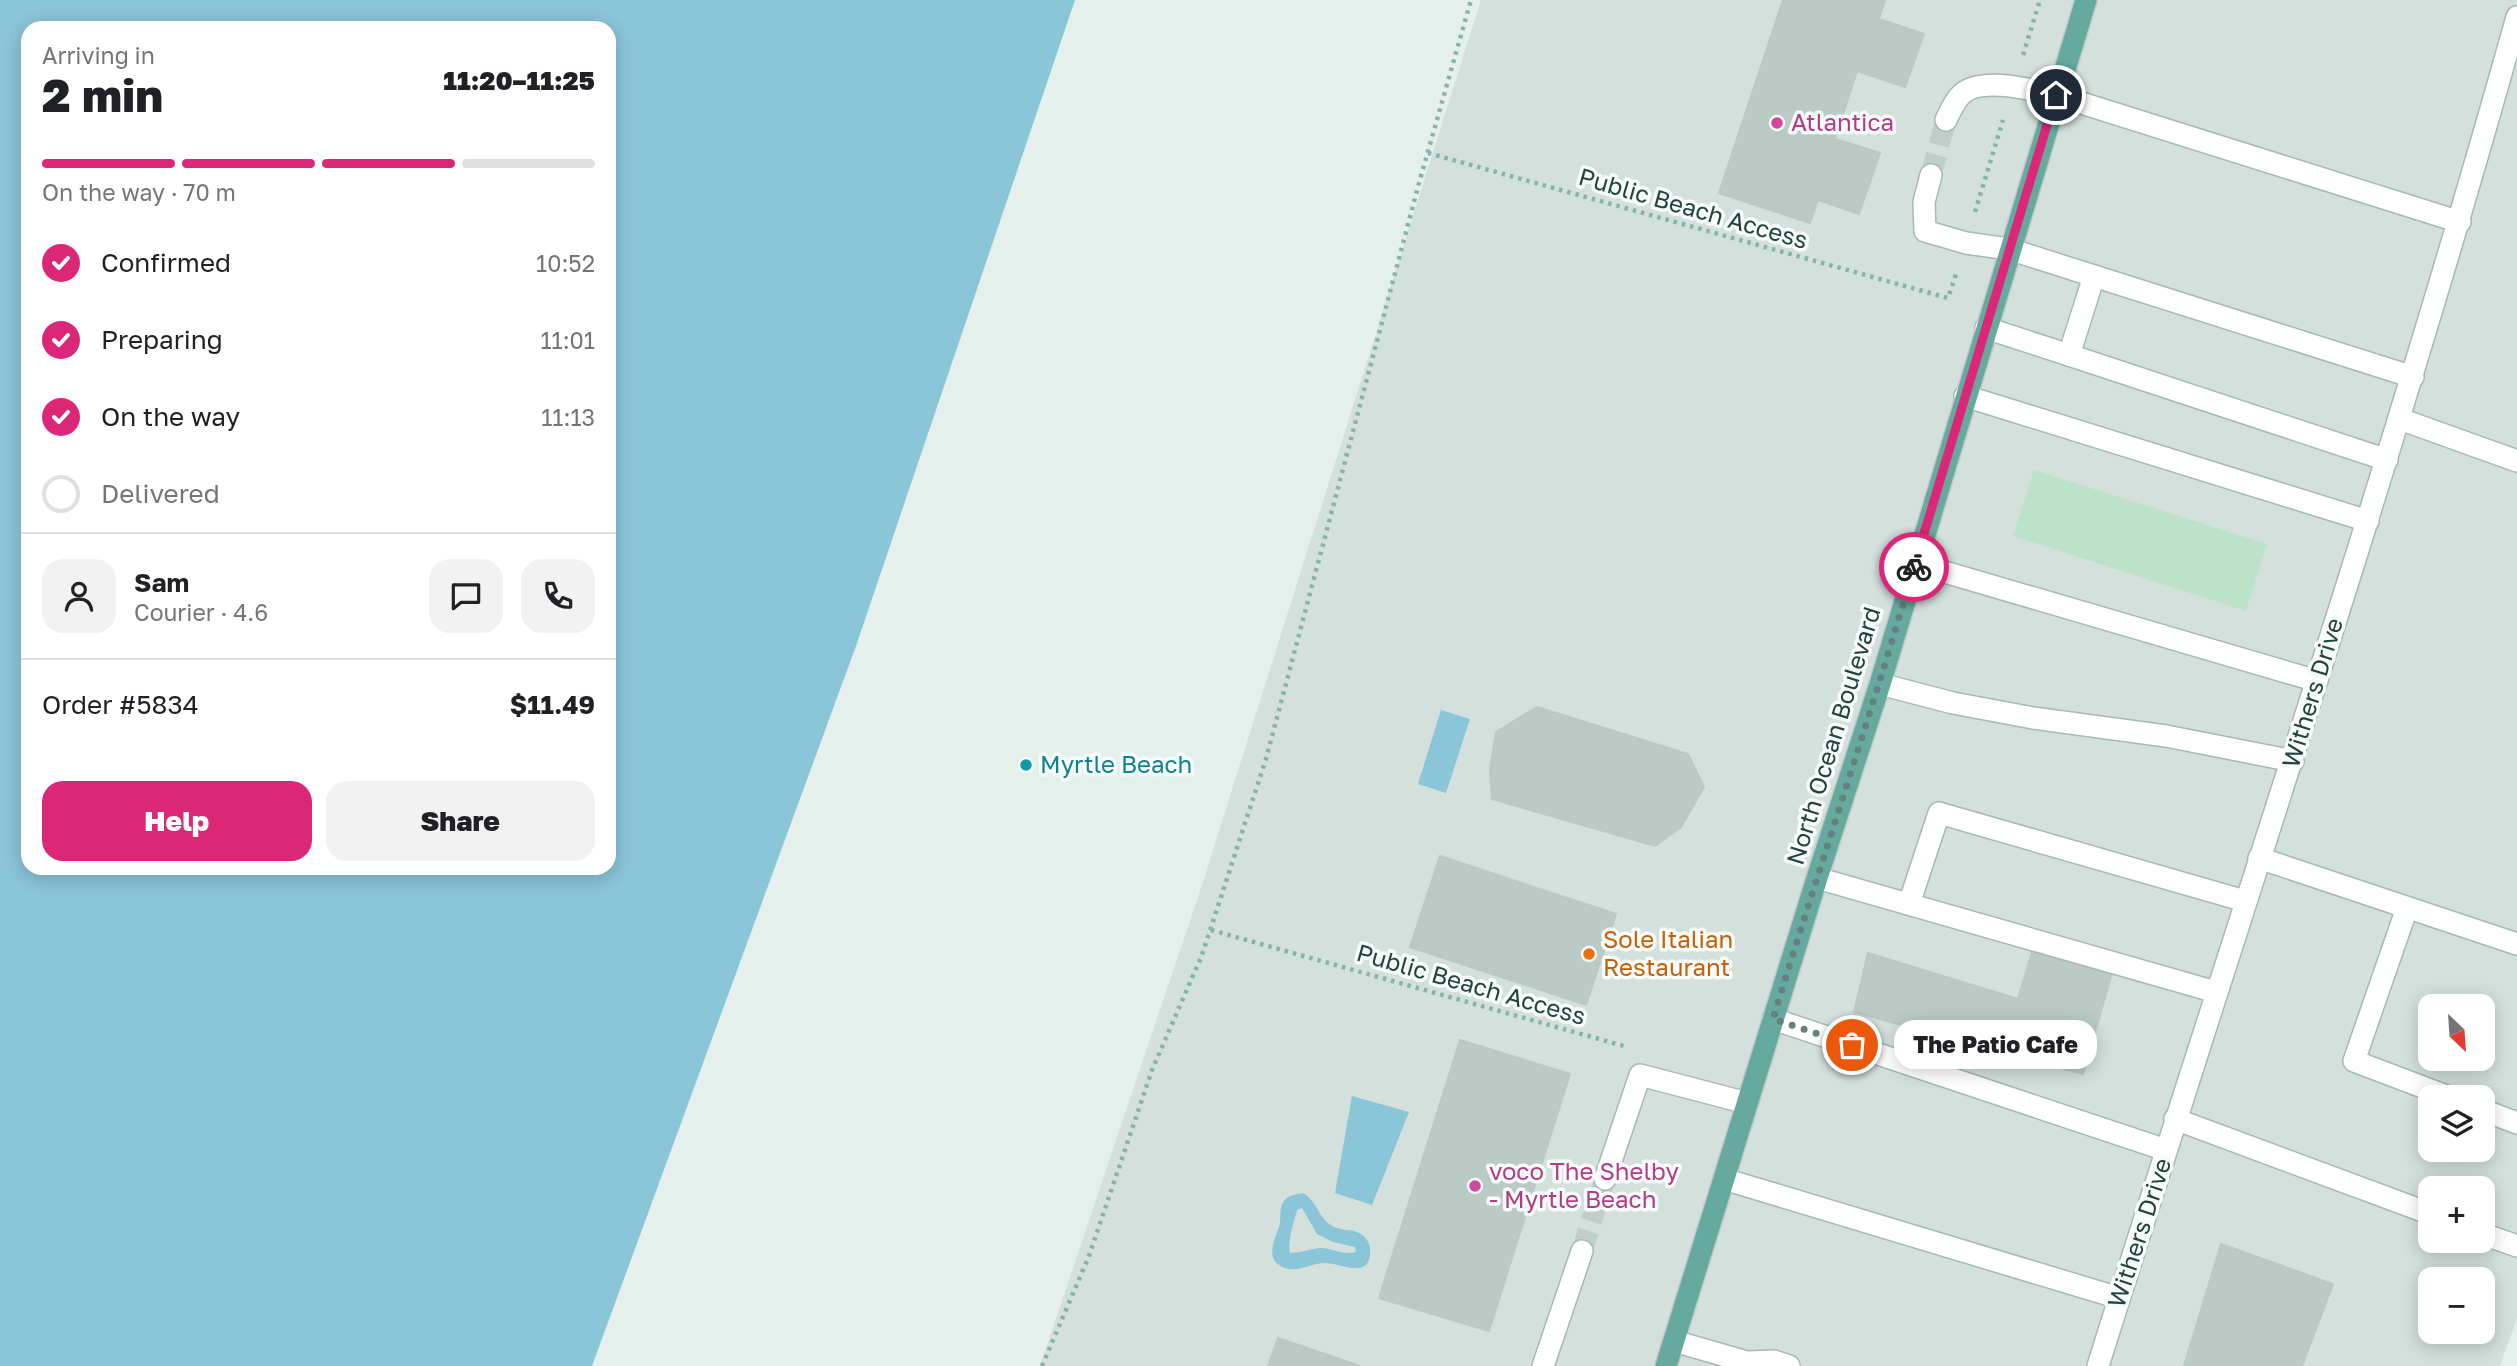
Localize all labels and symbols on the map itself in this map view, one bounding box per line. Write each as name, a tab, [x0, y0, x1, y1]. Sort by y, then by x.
pin	[2026, 65, 2086, 125]
place label: Atlantica	[1791, 107, 1894, 136]
marker: Atlantica	[1769, 115, 1785, 131]
street label: Public Beach Access	[1576, 161, 1811, 254]
courier	[1879, 532, 1949, 602]
street label: North Ocean Boulevard	[1780, 603, 1886, 868]
street label: Withers Drive	[2275, 614, 2348, 771]
place label: Myrtle Beach	[1040, 749, 1192, 778]
marker: Myrtle Beach	[1018, 757, 1034, 773]
place label: Sole Italian Restaurant	[1603, 924, 1733, 981]
street label: Public Beach Access	[1354, 937, 1589, 1030]
marker: Sole Italian Restaurant	[1581, 946, 1597, 962]
north arrow	[2418, 994, 2496, 1071]
pin	[1822, 1015, 1882, 1075]
callout: The Patio Cafe	[1894, 1020, 2097, 1070]
street label: Withers Drive	[2101, 1154, 2176, 1311]
place label: voco The Shelby - Myrtle Beach	[1489, 1156, 1679, 1213]
marker: voco The Shelby - Myrtle Beach	[1467, 1178, 1483, 1194]

